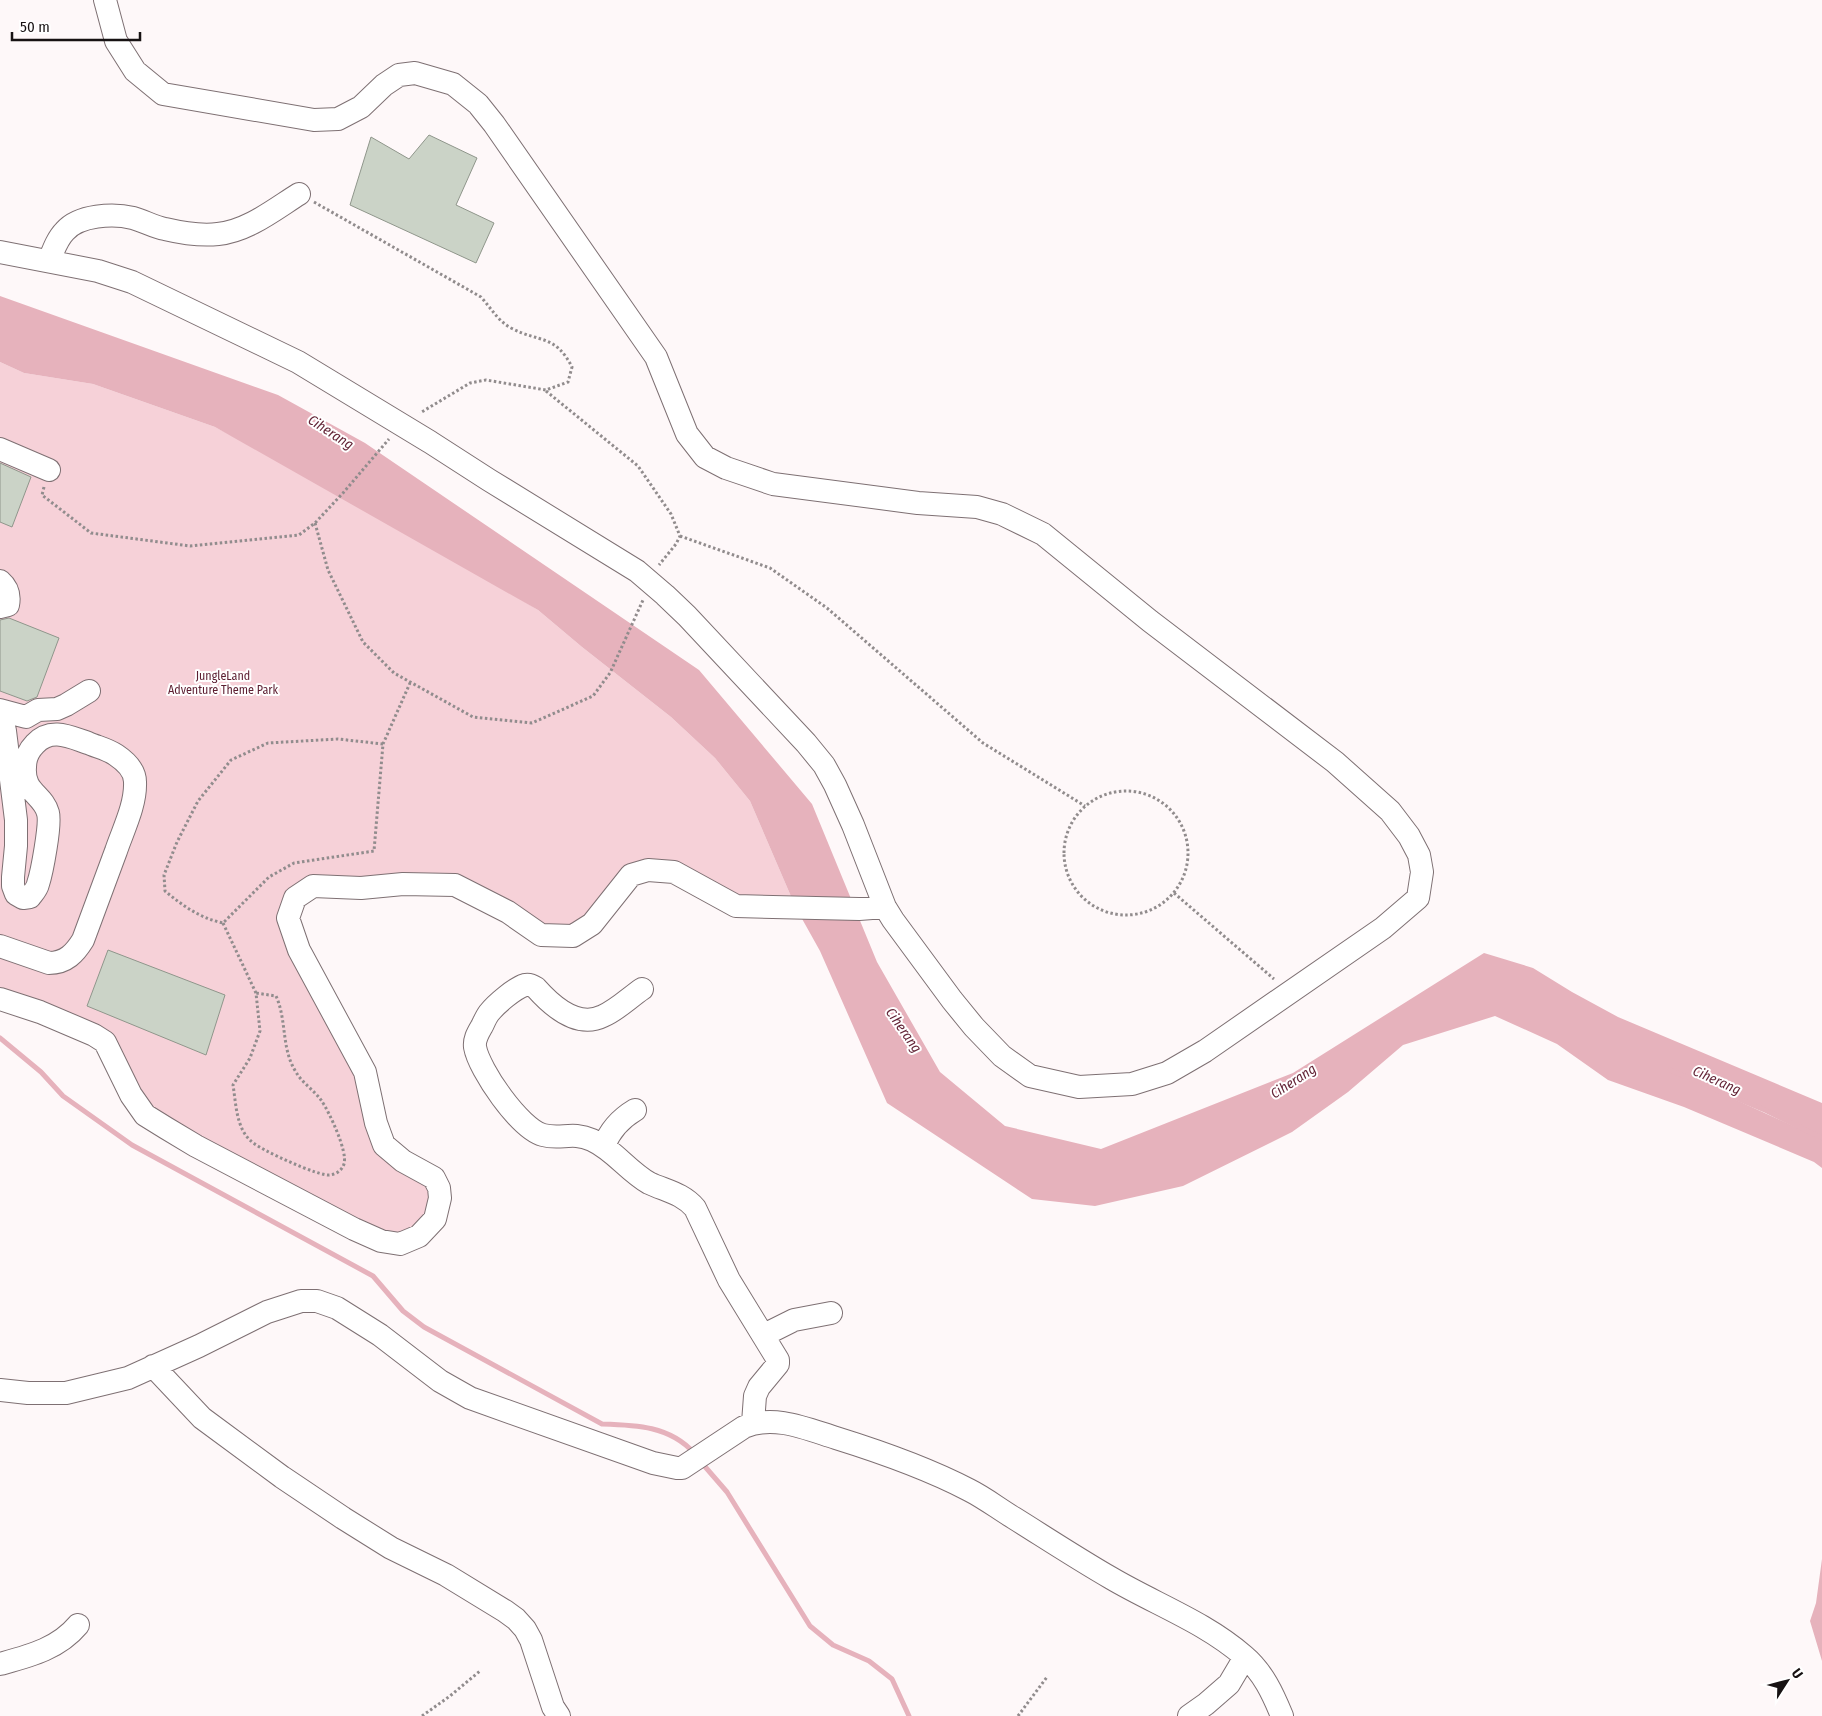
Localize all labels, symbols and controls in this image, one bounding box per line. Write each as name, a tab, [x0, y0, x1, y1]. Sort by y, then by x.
scale bar	[12, 10, 140, 42]
text: 50 m	[20, 18, 50, 36]
water label: Ciherang	[305, 411, 357, 453]
park label: JungleLand Adventure Theme Park	[168, 669, 278, 697]
water label: Ciherang	[882, 1005, 925, 1056]
water label: Ciherang	[1267, 1060, 1319, 1102]
water label: Ciherang	[1690, 1062, 1744, 1099]
north arrow	[1762, 1656, 1812, 1706]
text: U	[1788, 1665, 1806, 1682]

